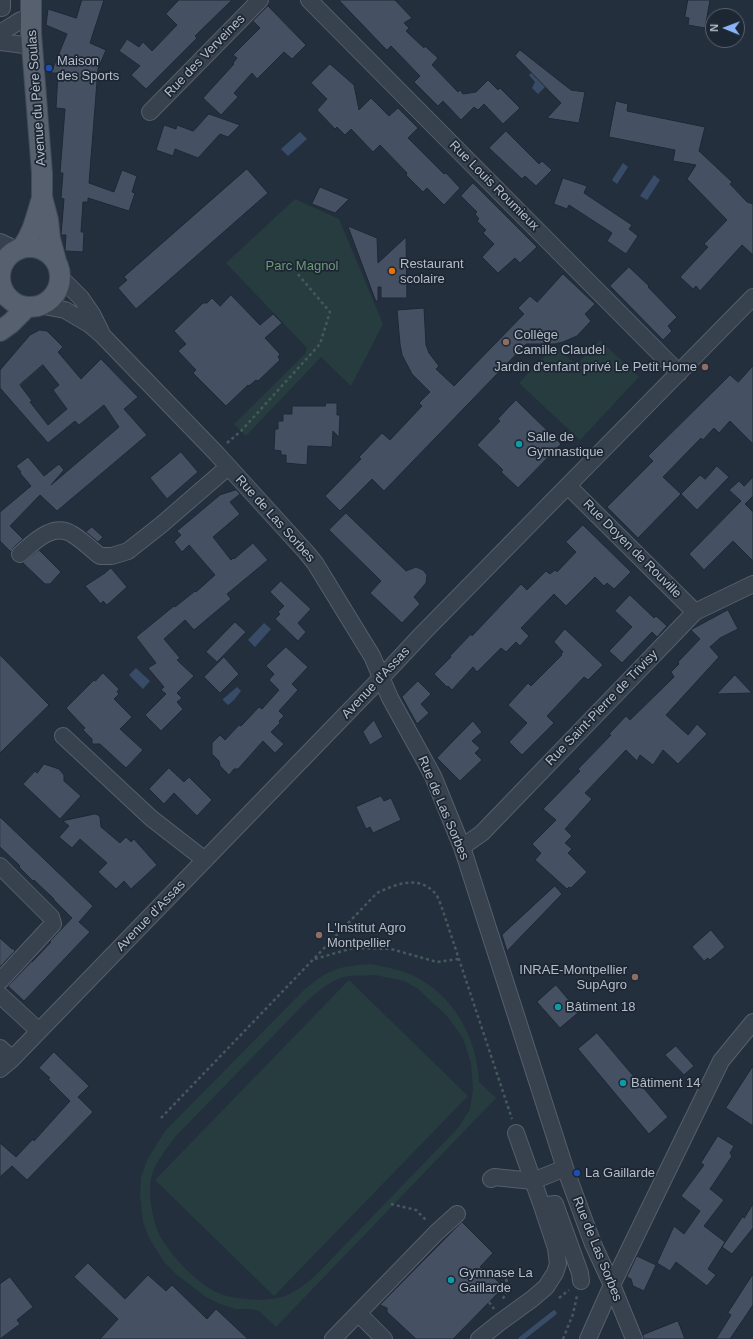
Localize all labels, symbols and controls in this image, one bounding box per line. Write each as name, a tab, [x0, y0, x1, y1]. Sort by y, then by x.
north arrow	[705, 8, 745, 48]
street label: Rue des Verveines	[161, 11, 249, 101]
text: N	[708, 24, 720, 32]
street label: Avenue du Père Soulas	[24, 29, 50, 167]
place label: Maison des Sports	[57, 53, 119, 84]
marker: Maison des Sports	[44, 63, 54, 73]
street label: Rue Louis Roumieux	[446, 138, 542, 234]
place label: Restaurant scolaire	[400, 256, 464, 287]
park label: Parc Magnol	[266, 258, 338, 274]
marker: Restaurant scolaire	[387, 266, 397, 276]
place label: Collège Camille Claudel	[514, 327, 605, 358]
marker: Collège Camille Claudel	[501, 337, 511, 347]
place label: Jardin d'enfant privé Le Petit Home	[494, 359, 697, 375]
marker: Jardin d'enfant privé Le Petit Home	[700, 362, 710, 372]
place label: Salle de Gymnastique	[527, 429, 604, 460]
marker: Salle de Gymnastique	[514, 439, 524, 449]
street label: Rue de Las Sorbes	[232, 472, 318, 566]
street label: Rue Doyen de Rouville	[579, 496, 685, 602]
street label: Avenue d'Assas	[339, 644, 413, 722]
street label: Rue Saint-Pierre de Trivisy	[543, 647, 661, 769]
street label: Rue de Las Sorbes	[414, 754, 472, 862]
street label: Avenue d'Assas	[113, 877, 189, 955]
place label: L'Institut Agro Montpellier	[327, 920, 406, 951]
marker: L'Institut Agro Montpellier	[314, 930, 324, 940]
place label: INRAE-Montpellier SupAgro	[519, 962, 627, 993]
marker: INRAE-Montpellier SupAgro	[630, 972, 640, 982]
place label: Bâtiment 18	[566, 999, 635, 1015]
marker: Bâtiment 18	[553, 1002, 563, 1012]
place label: Bâtiment 14	[631, 1075, 700, 1091]
marker: Bâtiment 14	[618, 1078, 628, 1088]
place label: La Gaillarde	[585, 1165, 655, 1181]
marker: La Gaillarde	[572, 1168, 582, 1178]
street label: Rue de Las Sorbes	[569, 1194, 625, 1304]
place label: Gymnase La Gaillarde	[459, 1265, 533, 1296]
marker: Gymnase La Gaillarde	[446, 1275, 456, 1285]

